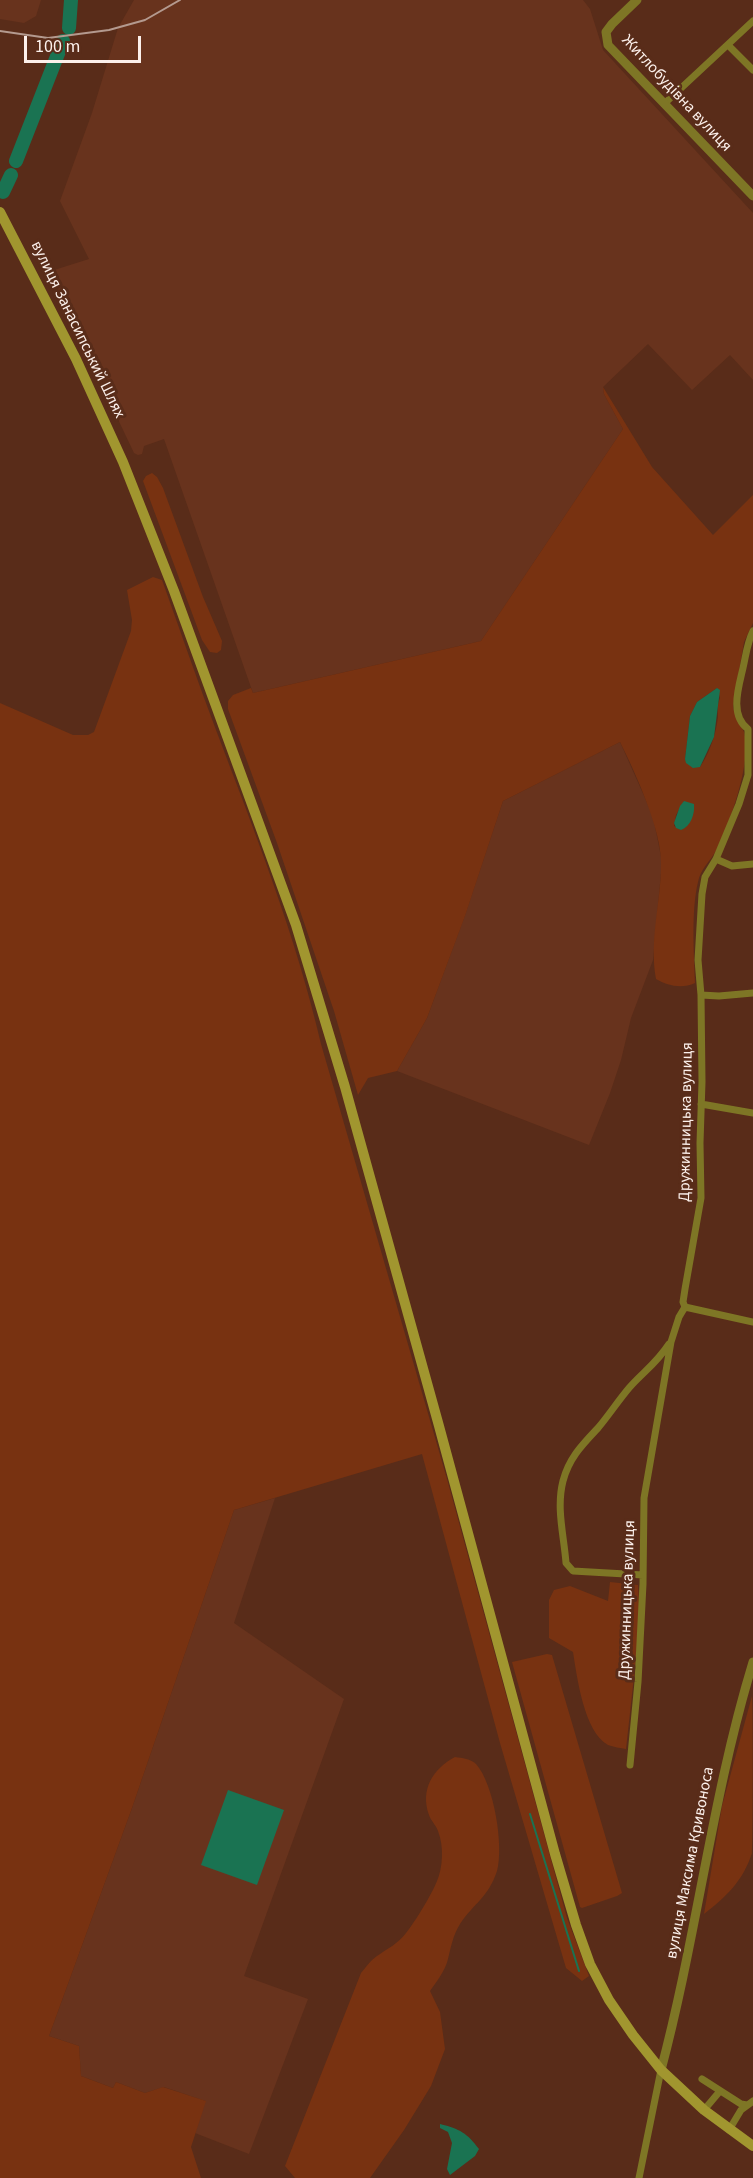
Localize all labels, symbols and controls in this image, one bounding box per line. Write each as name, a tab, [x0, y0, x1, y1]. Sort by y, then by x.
scale bar	[27, 24, 144, 62]
street label: Житлобудівна вулиця	[617, 31, 735, 157]
text: 100 m	[35, 34, 80, 59]
street label: вулиця Занасипський Шлях	[26, 238, 128, 422]
street label: Дружинницька вулиця	[676, 1042, 698, 1202]
street label: Дружинницька вулиця	[616, 1520, 640, 1680]
street label: вулиця Максима Кривоноса	[663, 1765, 719, 1961]

